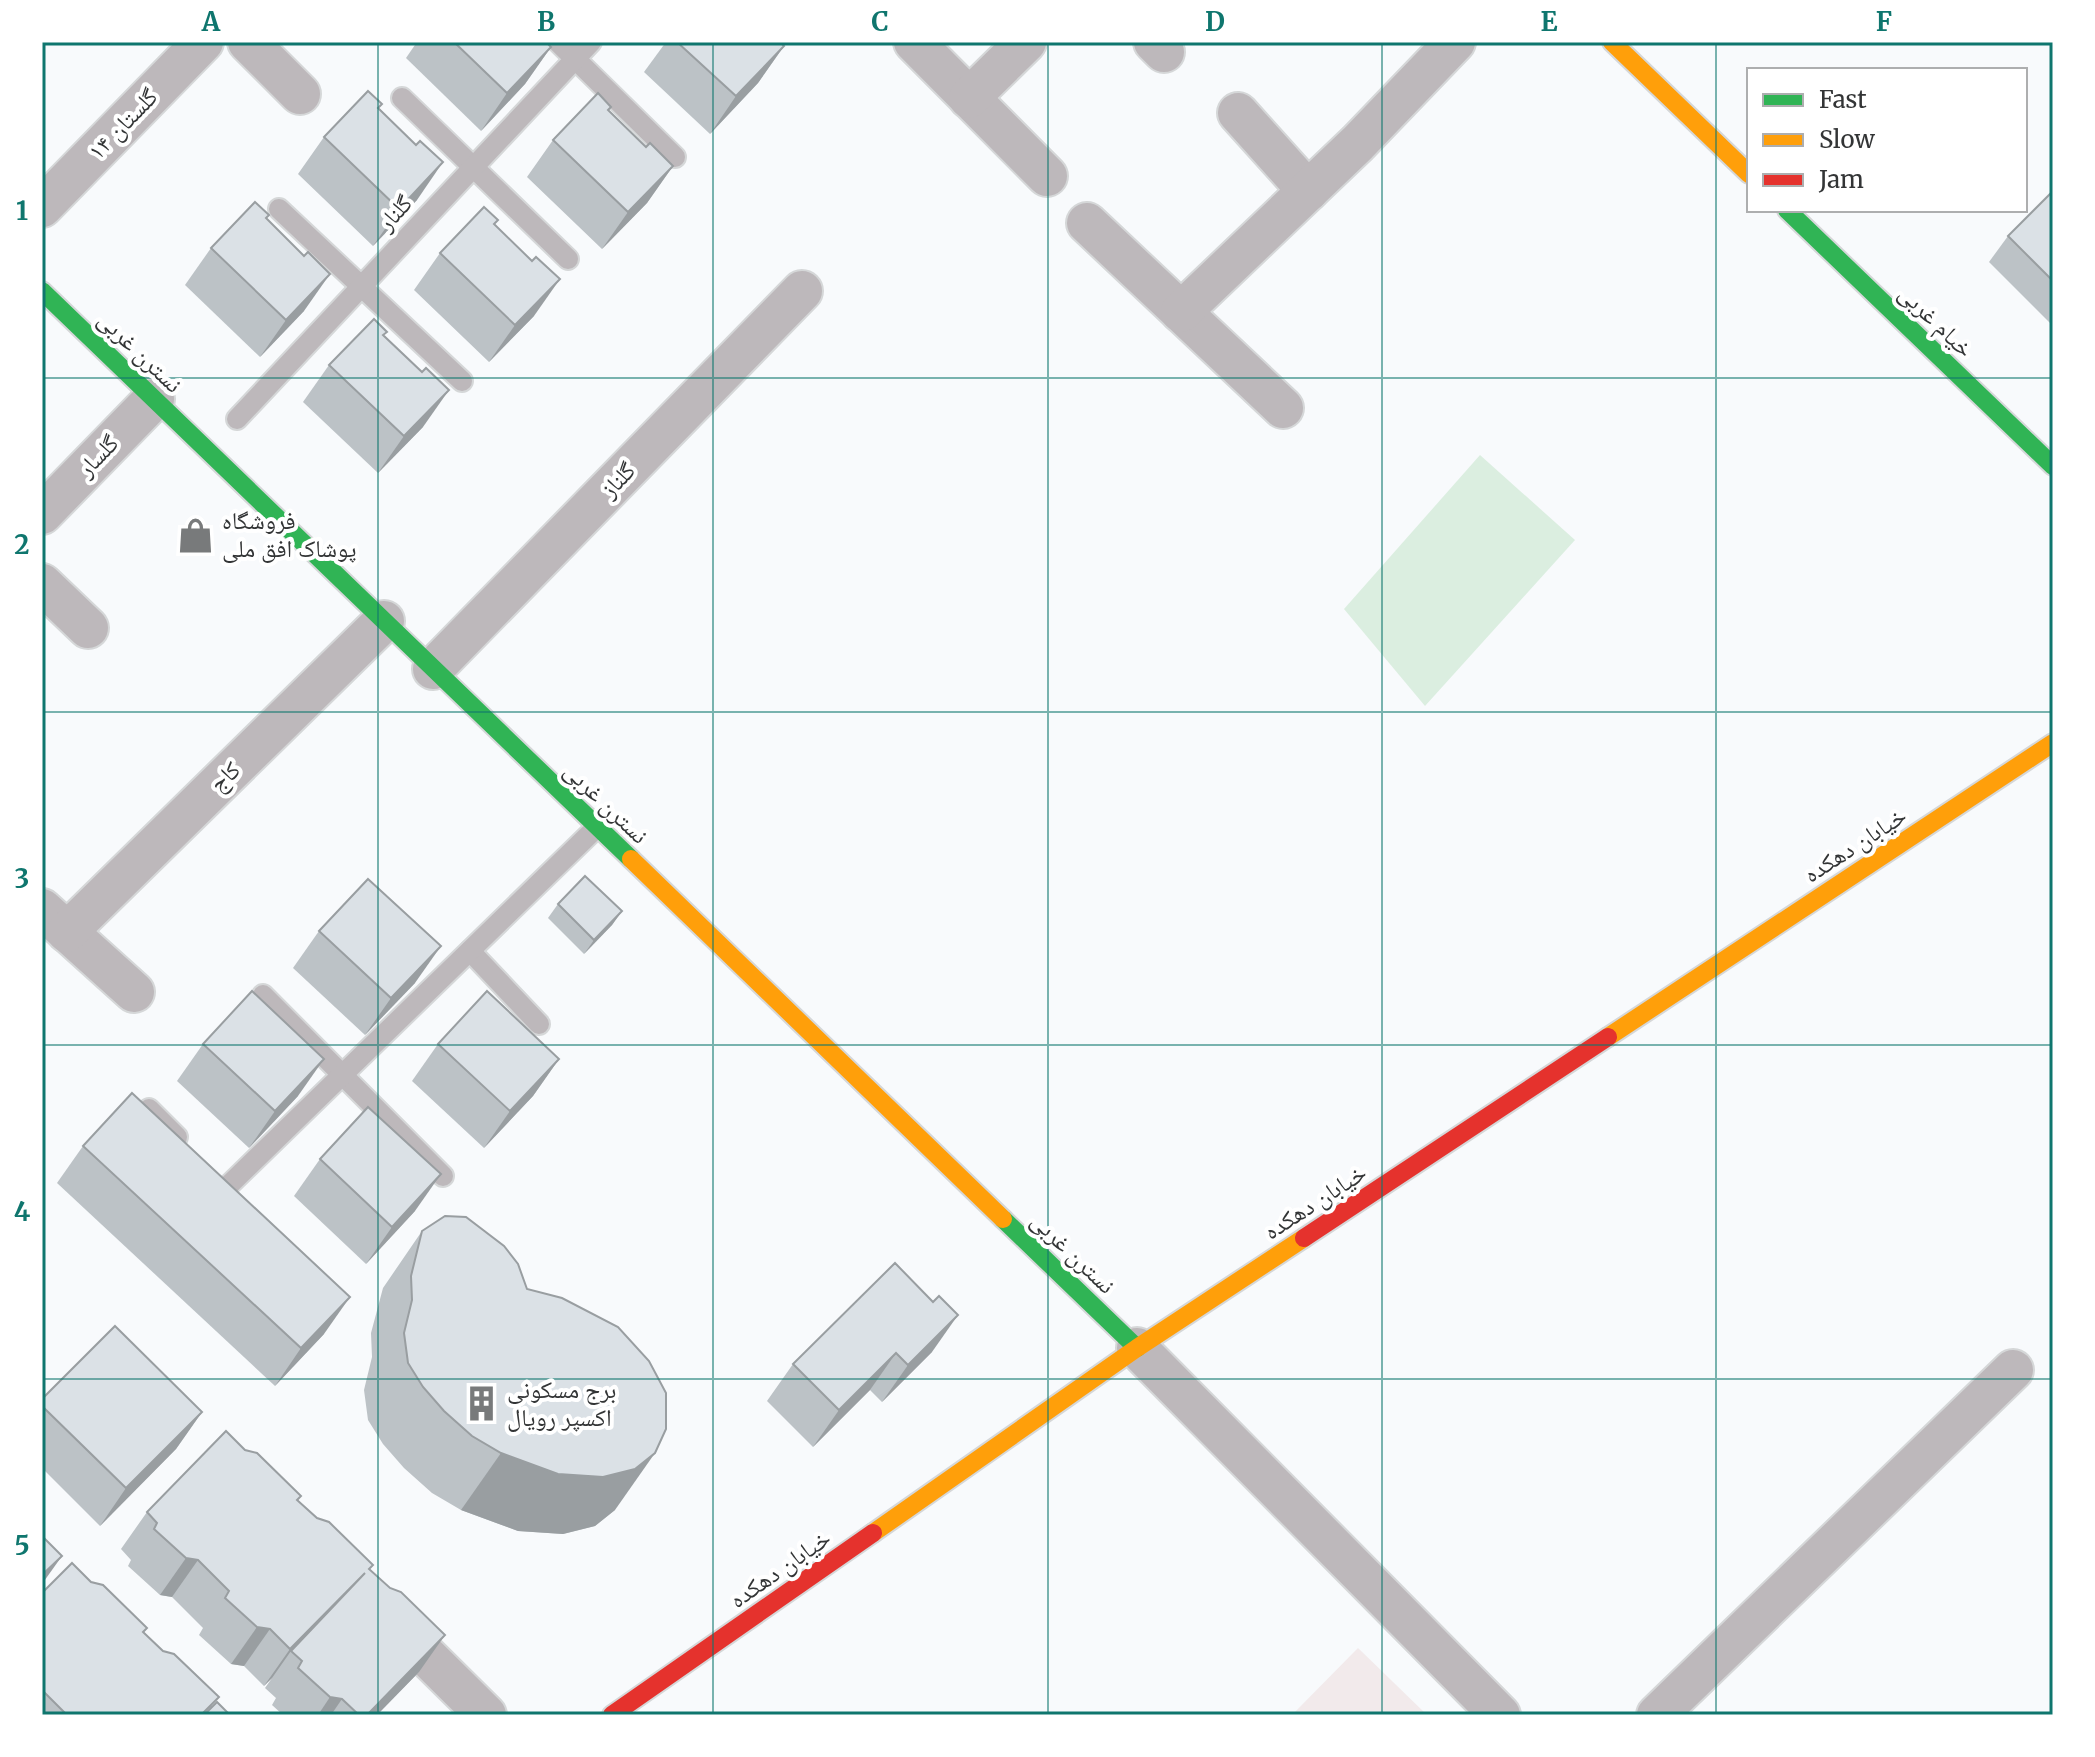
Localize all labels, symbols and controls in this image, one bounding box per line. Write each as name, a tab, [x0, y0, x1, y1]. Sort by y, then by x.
text: A	[201, 5, 221, 38]
text: B	[537, 5, 555, 38]
text: C	[871, 5, 889, 38]
text: D	[1205, 5, 1225, 38]
text: E	[1541, 5, 1558, 38]
text: F	[1876, 5, 1892, 38]
legend	[1747, 68, 2027, 212]
street label: گلستان ۱۴	[81, 81, 164, 166]
text: Fast	[1819, 84, 1867, 115]
text: Slow	[1819, 124, 1875, 155]
text: Jam	[1818, 164, 1864, 195]
street label: گلنار	[370, 188, 419, 238]
text: 1	[16, 194, 28, 227]
street label: خیام غربی	[1892, 277, 1980, 365]
street label: نسترن غربی	[92, 304, 189, 399]
street label: گلسار	[69, 428, 125, 484]
street label: گلناز	[593, 455, 642, 505]
place label: فروشگاه پوشاک افق ملی	[222, 505, 357, 564]
shop icon: فروشگاه پوشاک افق ملی	[177, 516, 215, 554]
text: 2	[14, 528, 30, 561]
street label: کاج	[203, 755, 247, 799]
street label: نسترن غربی	[558, 755, 655, 850]
street label: خیابان دهکده	[1797, 800, 1912, 889]
text: 3	[15, 862, 29, 895]
street label: خیابان دهکده	[1257, 1157, 1372, 1246]
text: 4	[14, 1195, 31, 1228]
street label: نسترن غربی	[1025, 1205, 1122, 1300]
place label: برج مسکونی اکسپر رویال	[507, 1374, 616, 1433]
building icon: برج مسکونی اکسپر رویال	[462, 1385, 500, 1423]
street label: خیابان دهکده	[723, 1522, 836, 1615]
text: 5	[14, 1529, 30, 1562]

